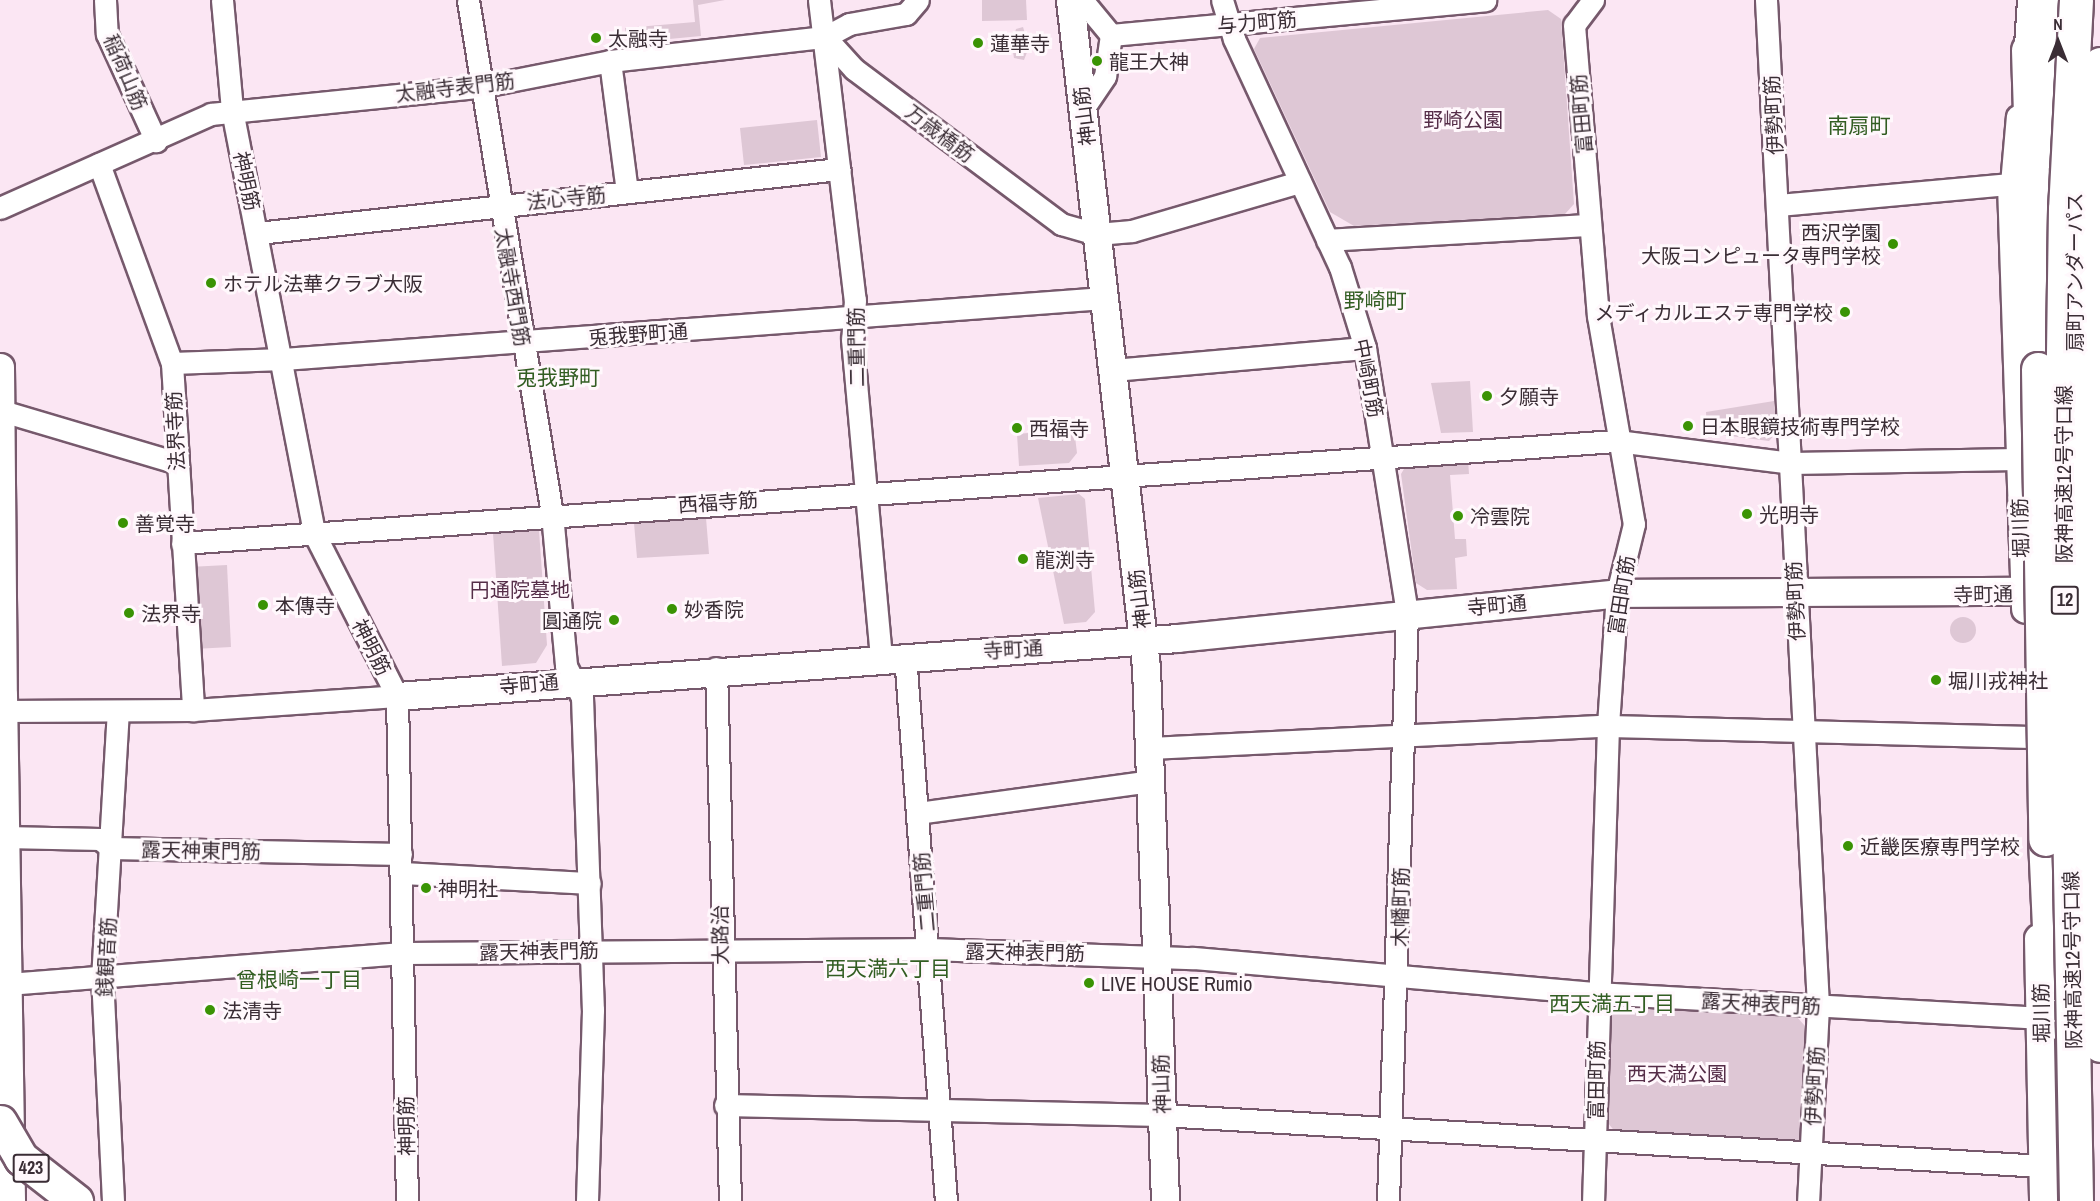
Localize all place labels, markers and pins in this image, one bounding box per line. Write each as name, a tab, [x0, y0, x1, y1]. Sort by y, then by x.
place label: 太融寺	[608, 26, 668, 50]
marker: 太融寺	[589, 31, 603, 45]
place label: 蓮華寺	[990, 31, 1050, 55]
marker: 蓮華寺	[971, 36, 985, 50]
place label: 龍王大神	[1109, 49, 1189, 73]
marker: 龍王大神	[1090, 54, 1104, 68]
place label: 西沢学園 大阪コンピュータ専門学校	[1641, 220, 1881, 267]
marker: 西沢学園 大阪コンピュータ専門学校	[1886, 237, 1900, 251]
place label: ホテル法華クラブ大阪	[223, 271, 423, 295]
marker: ホテル法華クラブ大阪	[204, 276, 218, 290]
place label: メディカルエステ専門学校	[1593, 300, 1833, 324]
marker: メディカルエステ専門学校	[1838, 305, 1852, 319]
place label: 夕願寺	[1499, 384, 1559, 408]
marker: 夕願寺	[1480, 389, 1494, 403]
place label: 日本眼鏡技術専門学校	[1700, 414, 1900, 438]
place label: 西福寺	[1029, 416, 1089, 440]
marker: 日本眼鏡技術専門学校	[1681, 419, 1695, 433]
marker: 西福寺	[1010, 421, 1024, 435]
place label: 光明寺	[1759, 502, 1819, 526]
place label: 冷雲院	[1470, 504, 1530, 528]
marker: 光明寺	[1740, 507, 1754, 521]
marker: 冷雲院	[1451, 509, 1465, 523]
place label: 善覚寺	[135, 511, 195, 535]
marker: 善覚寺	[116, 516, 130, 530]
place label: 龍渕寺	[1035, 547, 1095, 571]
marker: 龍渕寺	[1016, 552, 1030, 566]
place label: 本傳寺	[275, 593, 335, 617]
place label: 妙香院	[684, 597, 744, 621]
marker: 本傳寺	[256, 598, 270, 612]
place label: 法界寺	[141, 601, 201, 625]
marker: 妙香院	[665, 602, 679, 616]
marker: 法界寺	[122, 606, 136, 620]
place label: 圓通院	[542, 608, 602, 632]
marker: 圓通院	[607, 613, 621, 627]
place label: 堀川戎神社	[1948, 668, 2048, 692]
marker: 堀川戎神社	[1929, 673, 1943, 687]
place label: 近畿医療専門学校	[1860, 834, 2020, 858]
marker: 近畿医療専門学校	[1841, 839, 1855, 853]
place label: 神明社	[438, 876, 498, 900]
marker: 神明社	[419, 881, 433, 895]
place label: LIVE HOUSE Rumio	[1101, 971, 1252, 995]
marker: LIVE HOUSE Rumio	[1082, 976, 1096, 990]
place label: 法清寺	[222, 998, 282, 1022]
marker: 法清寺	[203, 1003, 217, 1017]

